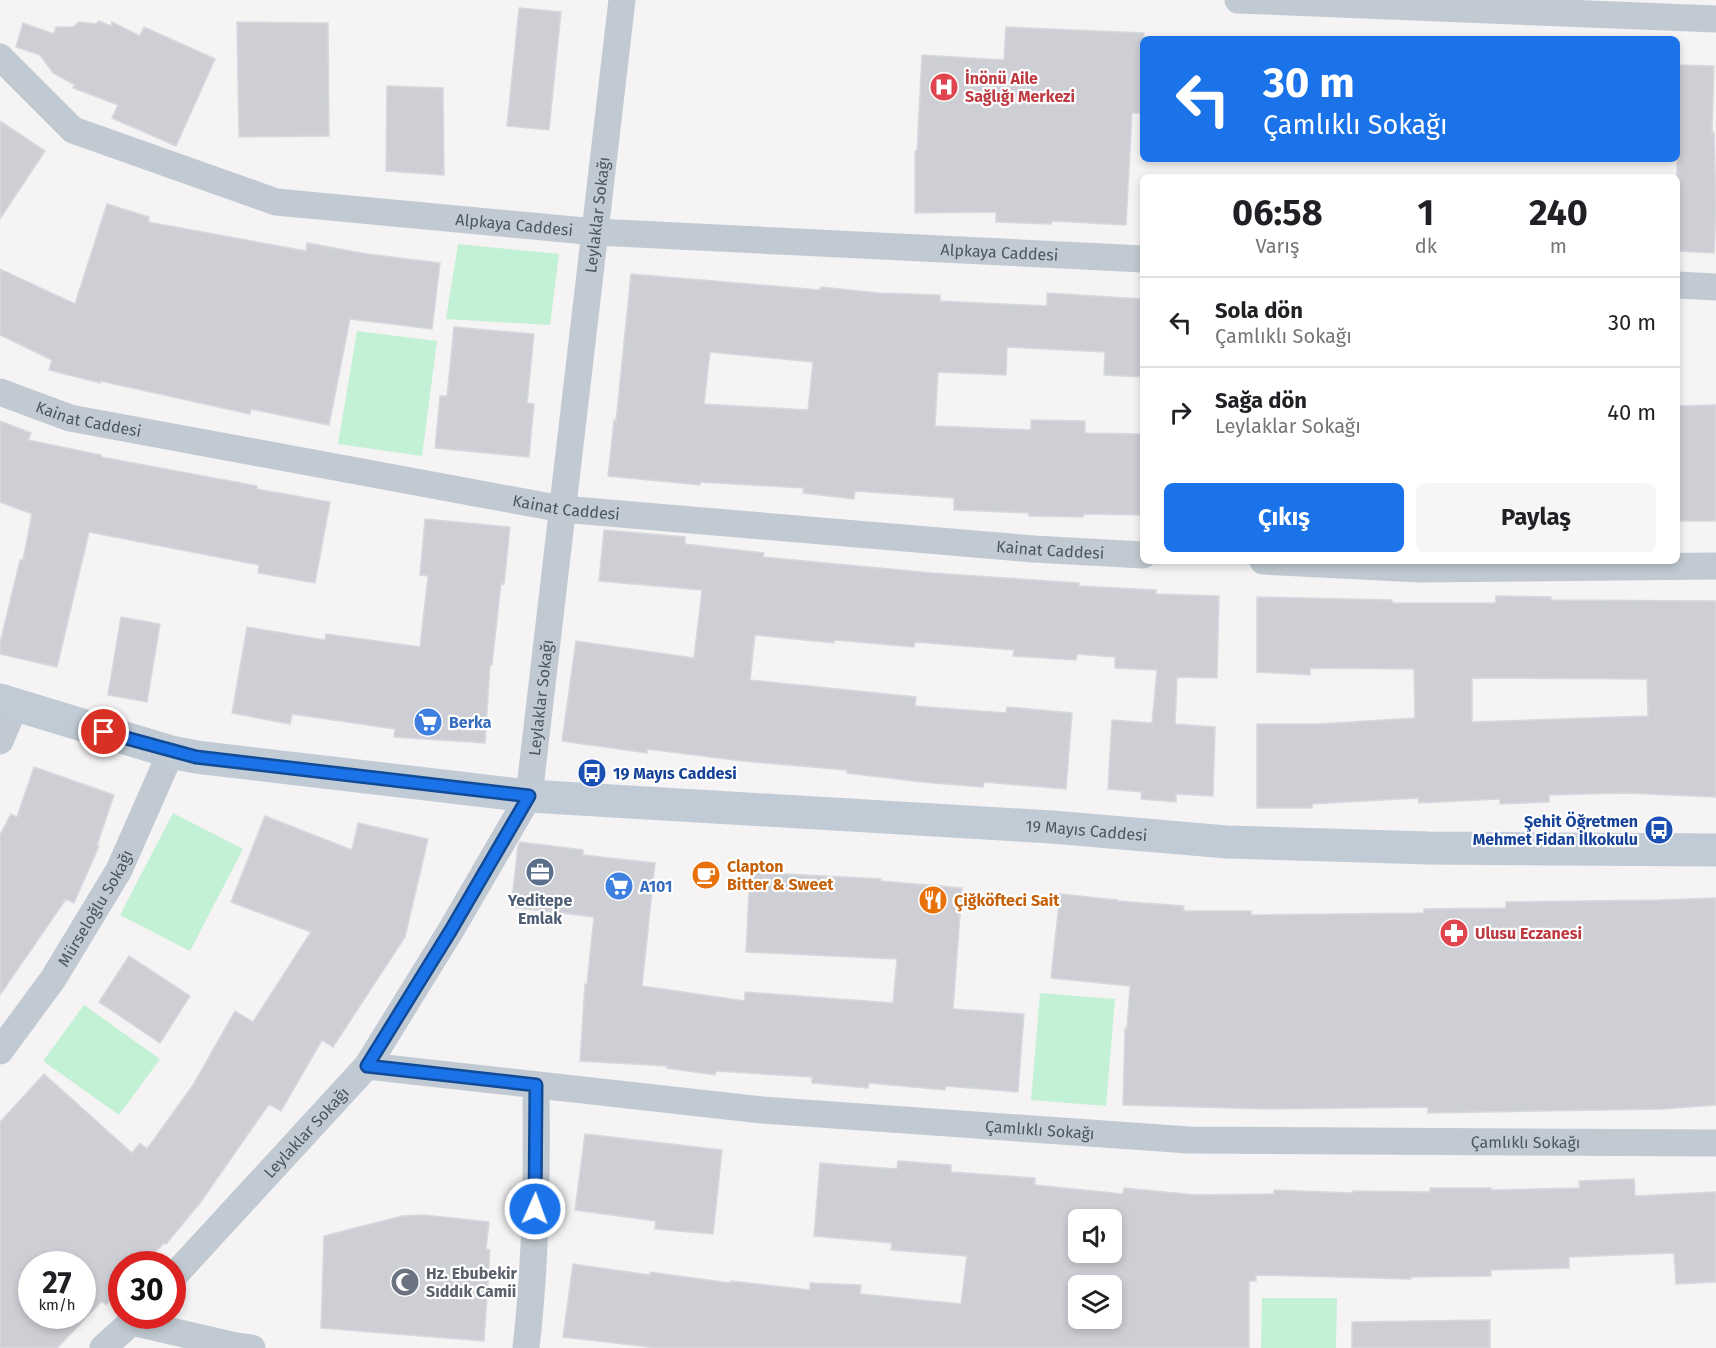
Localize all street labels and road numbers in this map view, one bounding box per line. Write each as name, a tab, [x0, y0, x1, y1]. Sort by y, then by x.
street label: Leylaklar Sokağı	[581, 156, 614, 274]
street label: Alpkaya Caddesi	[455, 210, 574, 240]
street label: Alpkaya Caddesi	[940, 240, 1059, 265]
street label: Kainat Caddesi	[33, 397, 143, 441]
street label: Kainat Caddesi	[511, 491, 621, 524]
street label: Kainat Caddesi	[996, 537, 1105, 563]
street label: Leylaklar Sokağı	[525, 639, 557, 757]
street label: 19 Mayıs Caddesi	[1025, 816, 1148, 845]
street label: Mürseloğlu Sokağı	[54, 847, 137, 970]
street label: Leylaklar Sokağı	[260, 1083, 353, 1182]
street label: Çamlıklı Sokağı	[984, 1117, 1095, 1143]
street label: Çamlıklı Sokağı	[1471, 1133, 1580, 1153]

